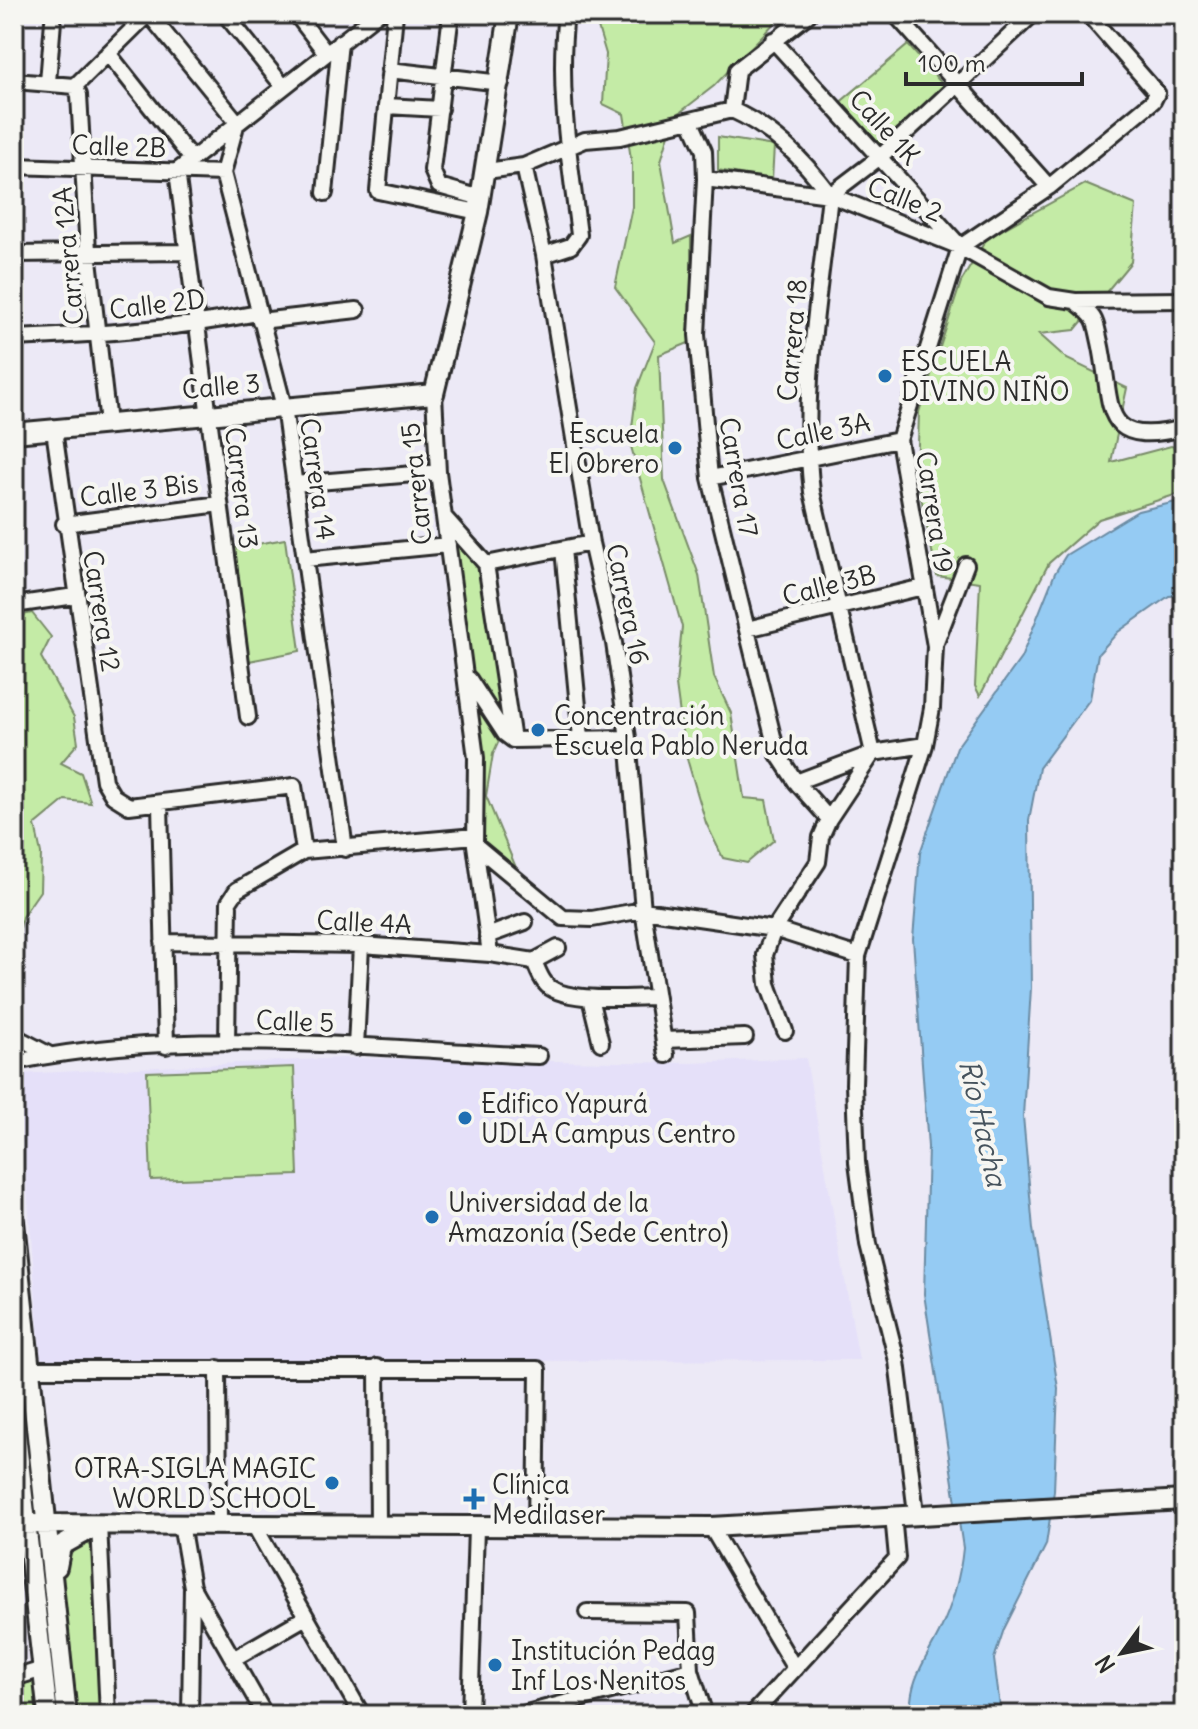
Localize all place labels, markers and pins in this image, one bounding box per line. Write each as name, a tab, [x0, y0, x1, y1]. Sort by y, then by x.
place label: ESCUELA DIVINO NIÑO	[901, 345, 1070, 408]
marker: ESCUELA DIVINO NIÑO	[876, 367, 894, 385]
place label: Escuela El Obrero	[548, 417, 659, 480]
marker: Escuela El Obrero	[666, 439, 684, 457]
place label: Concentración Escuela Pablo Neruda	[554, 699, 809, 762]
marker: Concentración Escuela Pablo Neruda	[529, 721, 547, 739]
place label: Edifico Yapurá UDLA Campus Centro	[481, 1087, 736, 1150]
marker: Edifico Yapurá UDLA Campus Centro	[456, 1109, 474, 1127]
place label: Universidad de la Amazonía (Sede Centro)	[448, 1186, 729, 1249]
marker: Universidad de la Amazonía (Sede Centro)	[423, 1208, 441, 1226]
place label: OTRA-SIGLA MAGIC WORLD SCHOOL	[74, 1452, 316, 1515]
place label: Clínica Medilaser	[492, 1468, 606, 1531]
marker: OTRA-SIGLA MAGIC WORLD SCHOOL	[323, 1474, 341, 1492]
marker: Clínica Medilaser	[463, 1488, 485, 1510]
place label: Institución Pedag Inf Los Nenitos	[511, 1634, 716, 1697]
marker: Institución Pedag Inf Los Nenitos	[486, 1656, 504, 1674]

